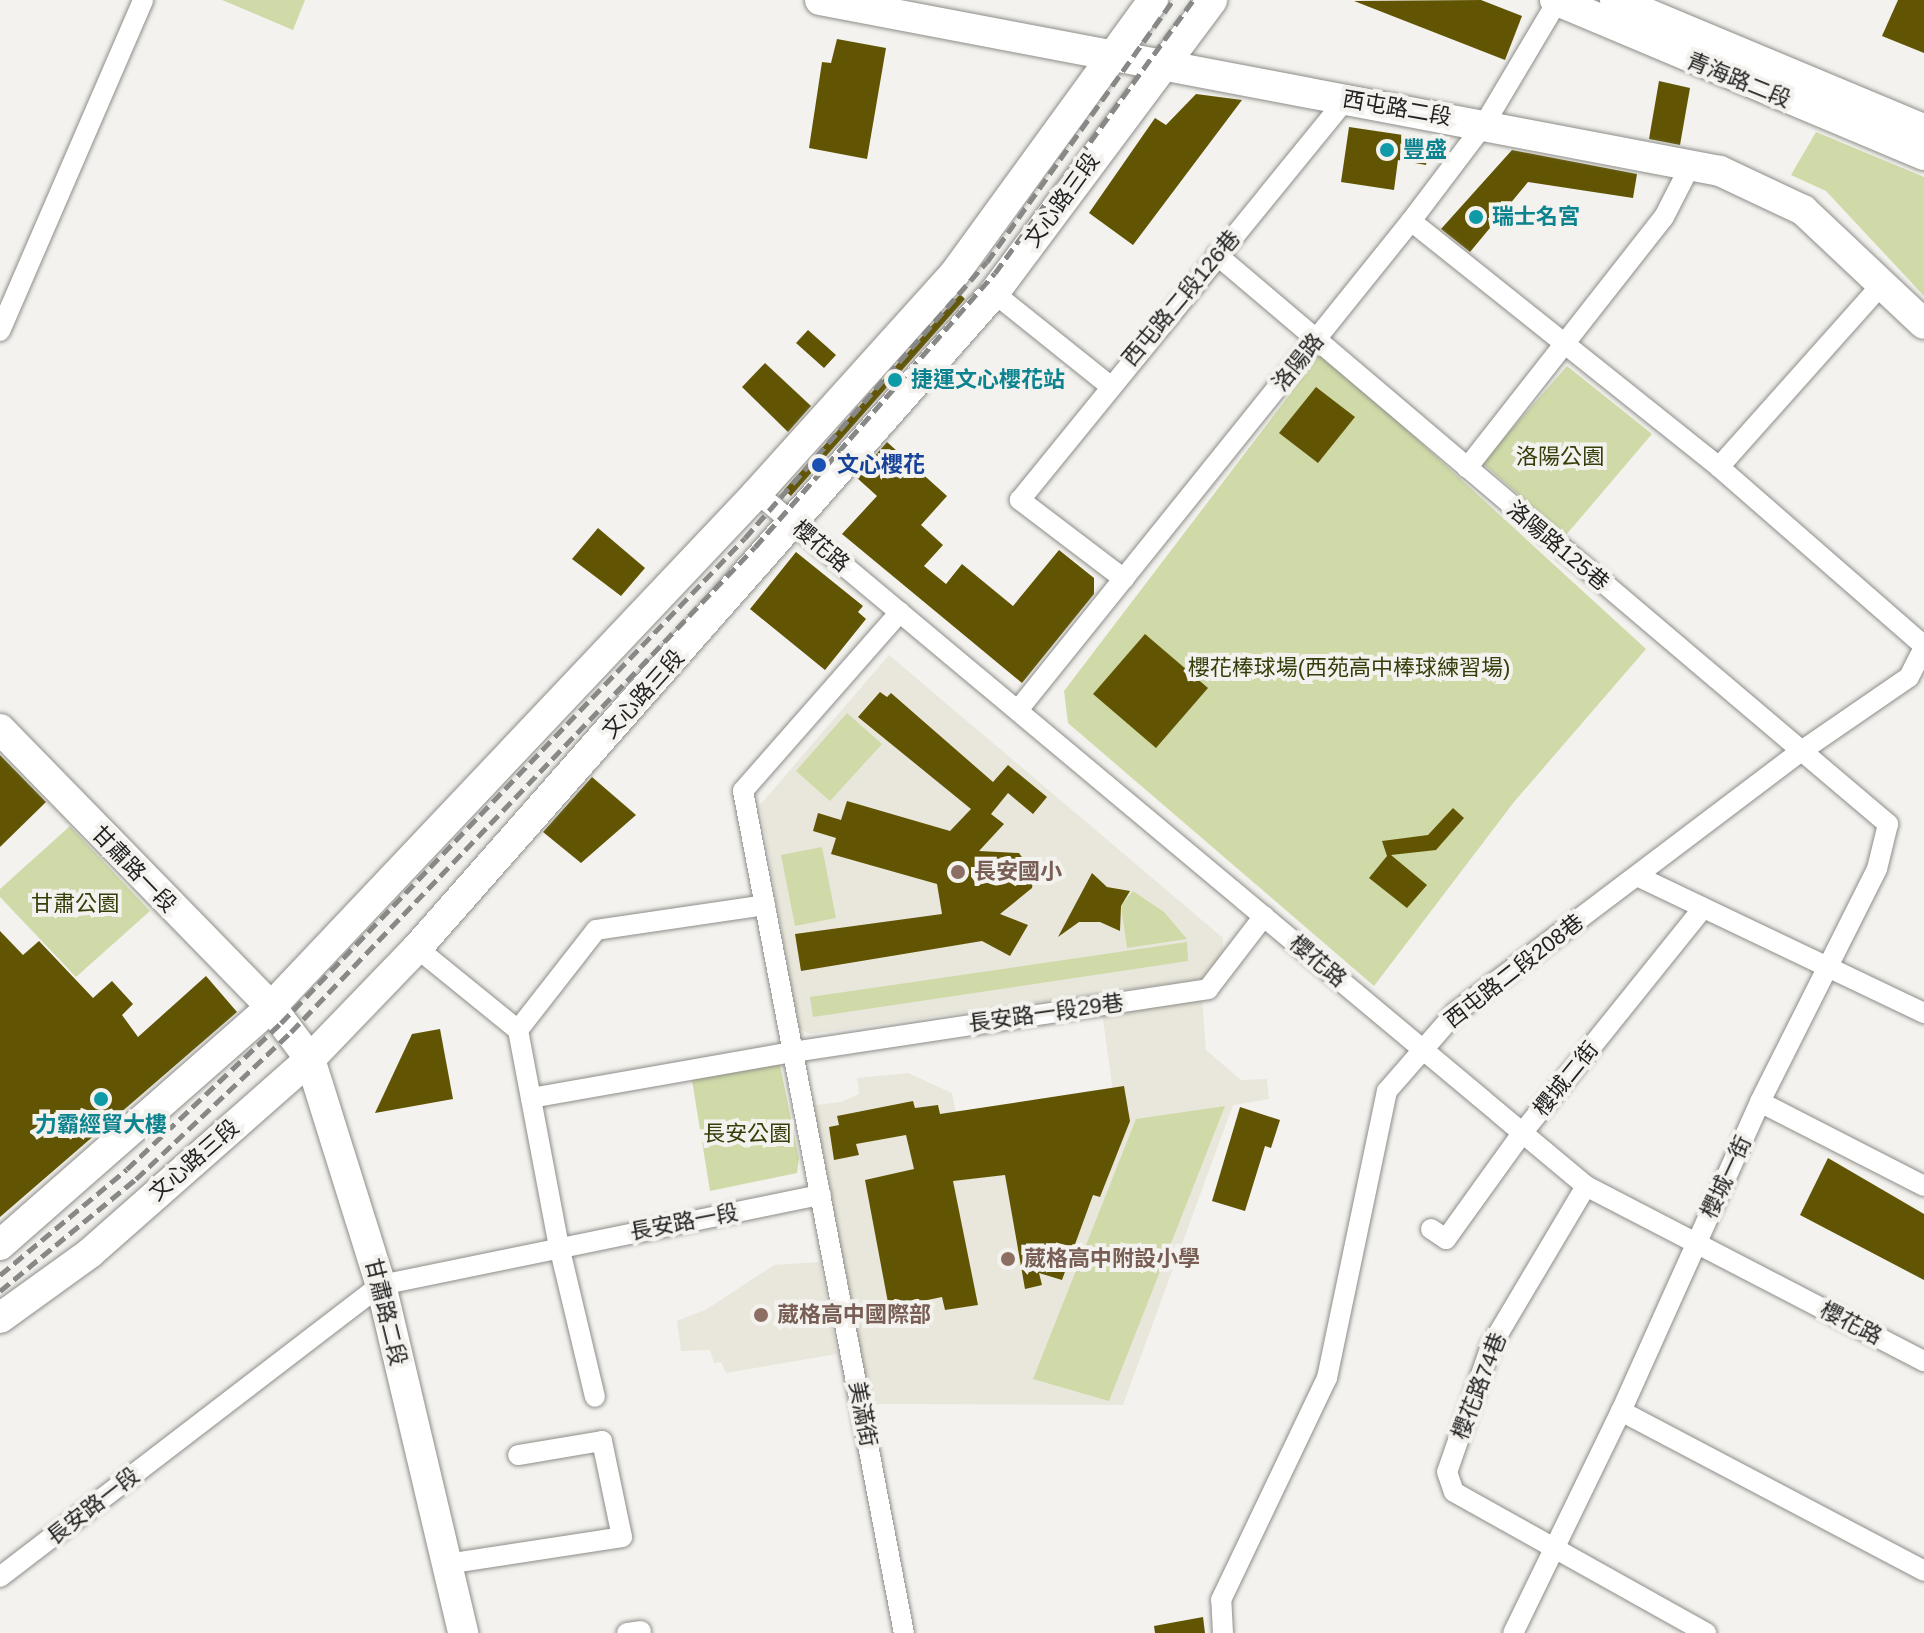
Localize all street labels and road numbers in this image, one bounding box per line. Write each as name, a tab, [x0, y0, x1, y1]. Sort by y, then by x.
street label: 青海路二段	[1683, 47, 1795, 113]
street label: 西屯路二段	[1341, 85, 1453, 131]
street label: 文心路三段	[1019, 148, 1105, 252]
street label: 西屯路二段126巷	[1117, 225, 1245, 371]
street label: 洛陽路	[1267, 328, 1329, 396]
street label: 洛陽路125巷	[1502, 496, 1614, 596]
street label: 櫻花路	[787, 515, 855, 577]
street label: 文心路三段	[596, 644, 690, 744]
street label: 甘肅路一段	[86, 820, 182, 918]
street label: 西屯路二段208巷	[1439, 909, 1589, 1033]
street label: 櫻花路	[1284, 930, 1352, 992]
street label: 長安路一段29巷	[967, 989, 1125, 1037]
street label: 櫻城二街	[1528, 1036, 1604, 1122]
street label: 文心路三段	[144, 1114, 244, 1206]
street label: 櫻城一街	[1695, 1132, 1757, 1222]
street label: 長安路一段	[627, 1199, 741, 1245]
street label: 甘肅路二段	[360, 1255, 412, 1369]
street label: 櫻花路	[1816, 1296, 1886, 1350]
street label: 櫻花路74巷	[1447, 1329, 1511, 1443]
street label: 美滿街	[844, 1379, 882, 1449]
street label: 長安路一段	[42, 1462, 144, 1550]

